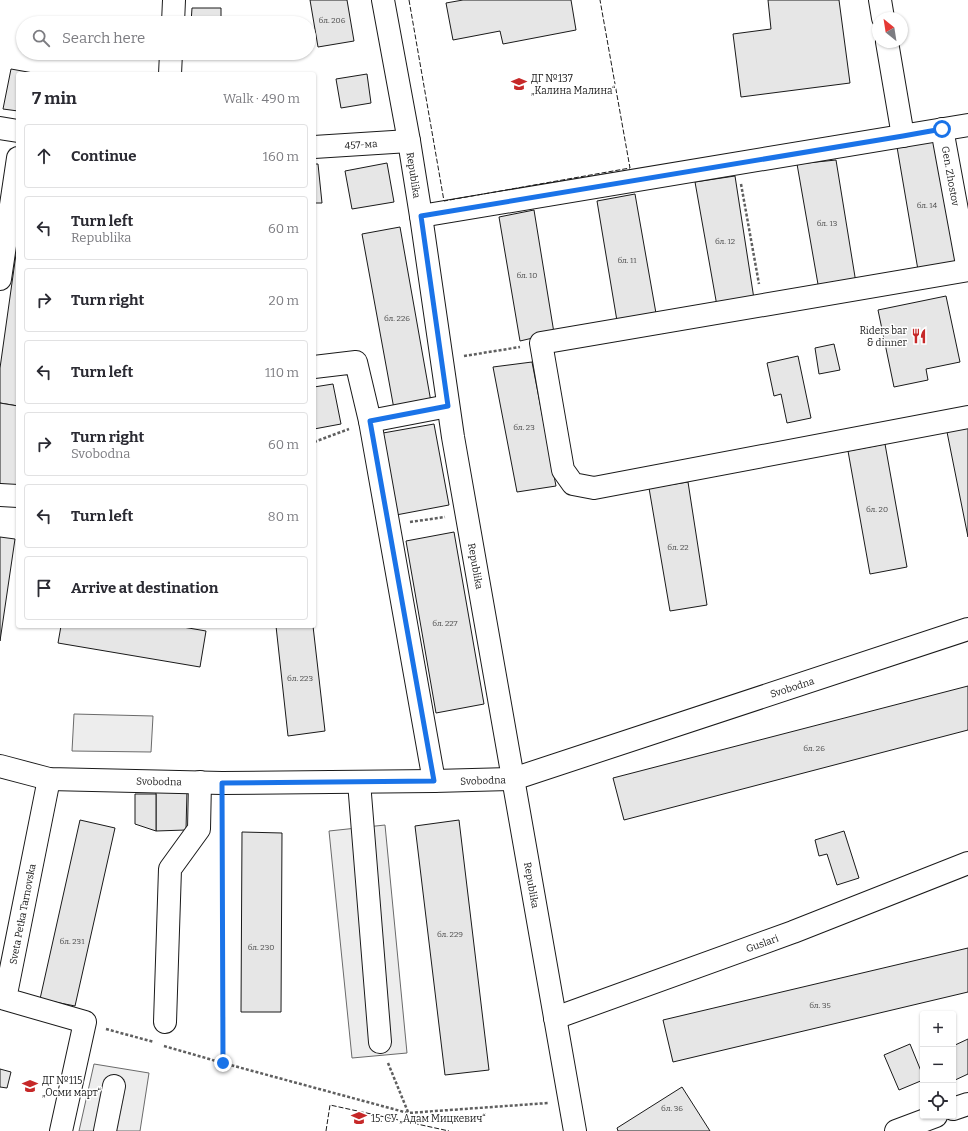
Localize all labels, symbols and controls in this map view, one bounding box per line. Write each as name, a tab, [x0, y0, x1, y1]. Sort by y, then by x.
north arrow	[872, 12, 908, 48]
search box	[16, 16, 316, 60]
house number: бл. 206	[319, 16, 346, 25]
icon: search	[30, 27, 52, 49]
text: Search here	[62, 29, 145, 47]
place label: ДГ №137 „Калина Малина“	[531, 73, 616, 97]
school or university icon: ДГ №137 „Калина Малина“	[510, 75, 528, 93]
text: 7 min	[32, 88, 77, 109]
text: Walk · 490 m	[223, 91, 300, 106]
route start	[933, 120, 951, 138]
street label: 457-ма	[344, 138, 379, 152]
icon: ahead	[33, 145, 55, 167]
street label: Gen. Zhostov	[939, 145, 961, 208]
text: Continue	[71, 147, 137, 165]
text: 160 m	[263, 149, 299, 164]
street label: Republika	[403, 151, 423, 200]
house number: бл. 14	[917, 201, 938, 210]
text: Turn left	[71, 212, 133, 230]
icon: left	[33, 217, 55, 239]
house number: бл. 13	[817, 219, 838, 228]
text: 60 m	[268, 221, 299, 236]
text: Republika	[71, 230, 131, 245]
house number: бл. 12	[715, 237, 735, 246]
house number: бл. 11	[617, 256, 637, 265]
house number: бл. 10	[516, 271, 538, 280]
icon: right	[33, 289, 55, 311]
text: Turn right	[71, 291, 144, 309]
text: 20 m	[269, 293, 299, 308]
house number: бл. 226	[384, 314, 410, 323]
place label: Riders bar & dinner	[859, 325, 908, 349]
restaurant icon: Riders bar & dinner	[910, 327, 928, 345]
icon: left	[33, 361, 55, 383]
text: Turn left	[71, 363, 133, 381]
text: 110 m	[265, 365, 299, 380]
house number: бл. 23	[513, 423, 535, 432]
text: Turn right	[71, 428, 144, 446]
icon: right	[33, 433, 55, 455]
text: 60 m	[268, 437, 299, 452]
text: Svobodna	[71, 446, 130, 461]
icon: left	[33, 505, 55, 527]
house number: бл. 20	[866, 505, 888, 514]
text: Turn left	[71, 507, 133, 525]
text: 80 m	[268, 509, 299, 524]
street label: Republika	[465, 542, 485, 591]
house number: бл. 22	[667, 543, 689, 552]
icon: arrive	[33, 577, 55, 599]
text: Arrive at destination	[71, 579, 218, 597]
house number: бл. 227	[432, 619, 458, 628]
house number: бл. 223	[287, 674, 313, 683]
street label: Svobodna	[769, 675, 816, 701]
house number: бл. 26	[803, 744, 825, 753]
street label: Svobodna	[460, 774, 507, 788]
street label: Svobodna	[136, 776, 182, 788]
street label: Republika	[521, 861, 541, 910]
street label: Sveta Petka Tarnovska	[7, 862, 39, 966]
house number: бл. 229	[437, 930, 463, 939]
street label: Guslari	[744, 933, 780, 955]
house number: бл. 231	[60, 937, 85, 946]
house number: бл. 230	[248, 943, 274, 952]
house number: бл. 35	[809, 1001, 831, 1010]
map controls	[920, 1011, 956, 1119]
button: +	[920, 1011, 956, 1047]
button: −	[920, 1047, 956, 1083]
route end	[214, 1054, 232, 1072]
place label: ДГ №115 „Осми март“	[42, 1075, 102, 1099]
school or university icon: ДГ №115 „Осми март“	[21, 1077, 39, 1095]
button: locate	[920, 1083, 956, 1119]
house number: бл. 36	[661, 1104, 683, 1113]
school or university icon: 15. СУ „Адам Мицкевич“	[350, 1109, 368, 1127]
place label: 15. СУ „Адам Мицкевич“	[371, 1113, 486, 1125]

